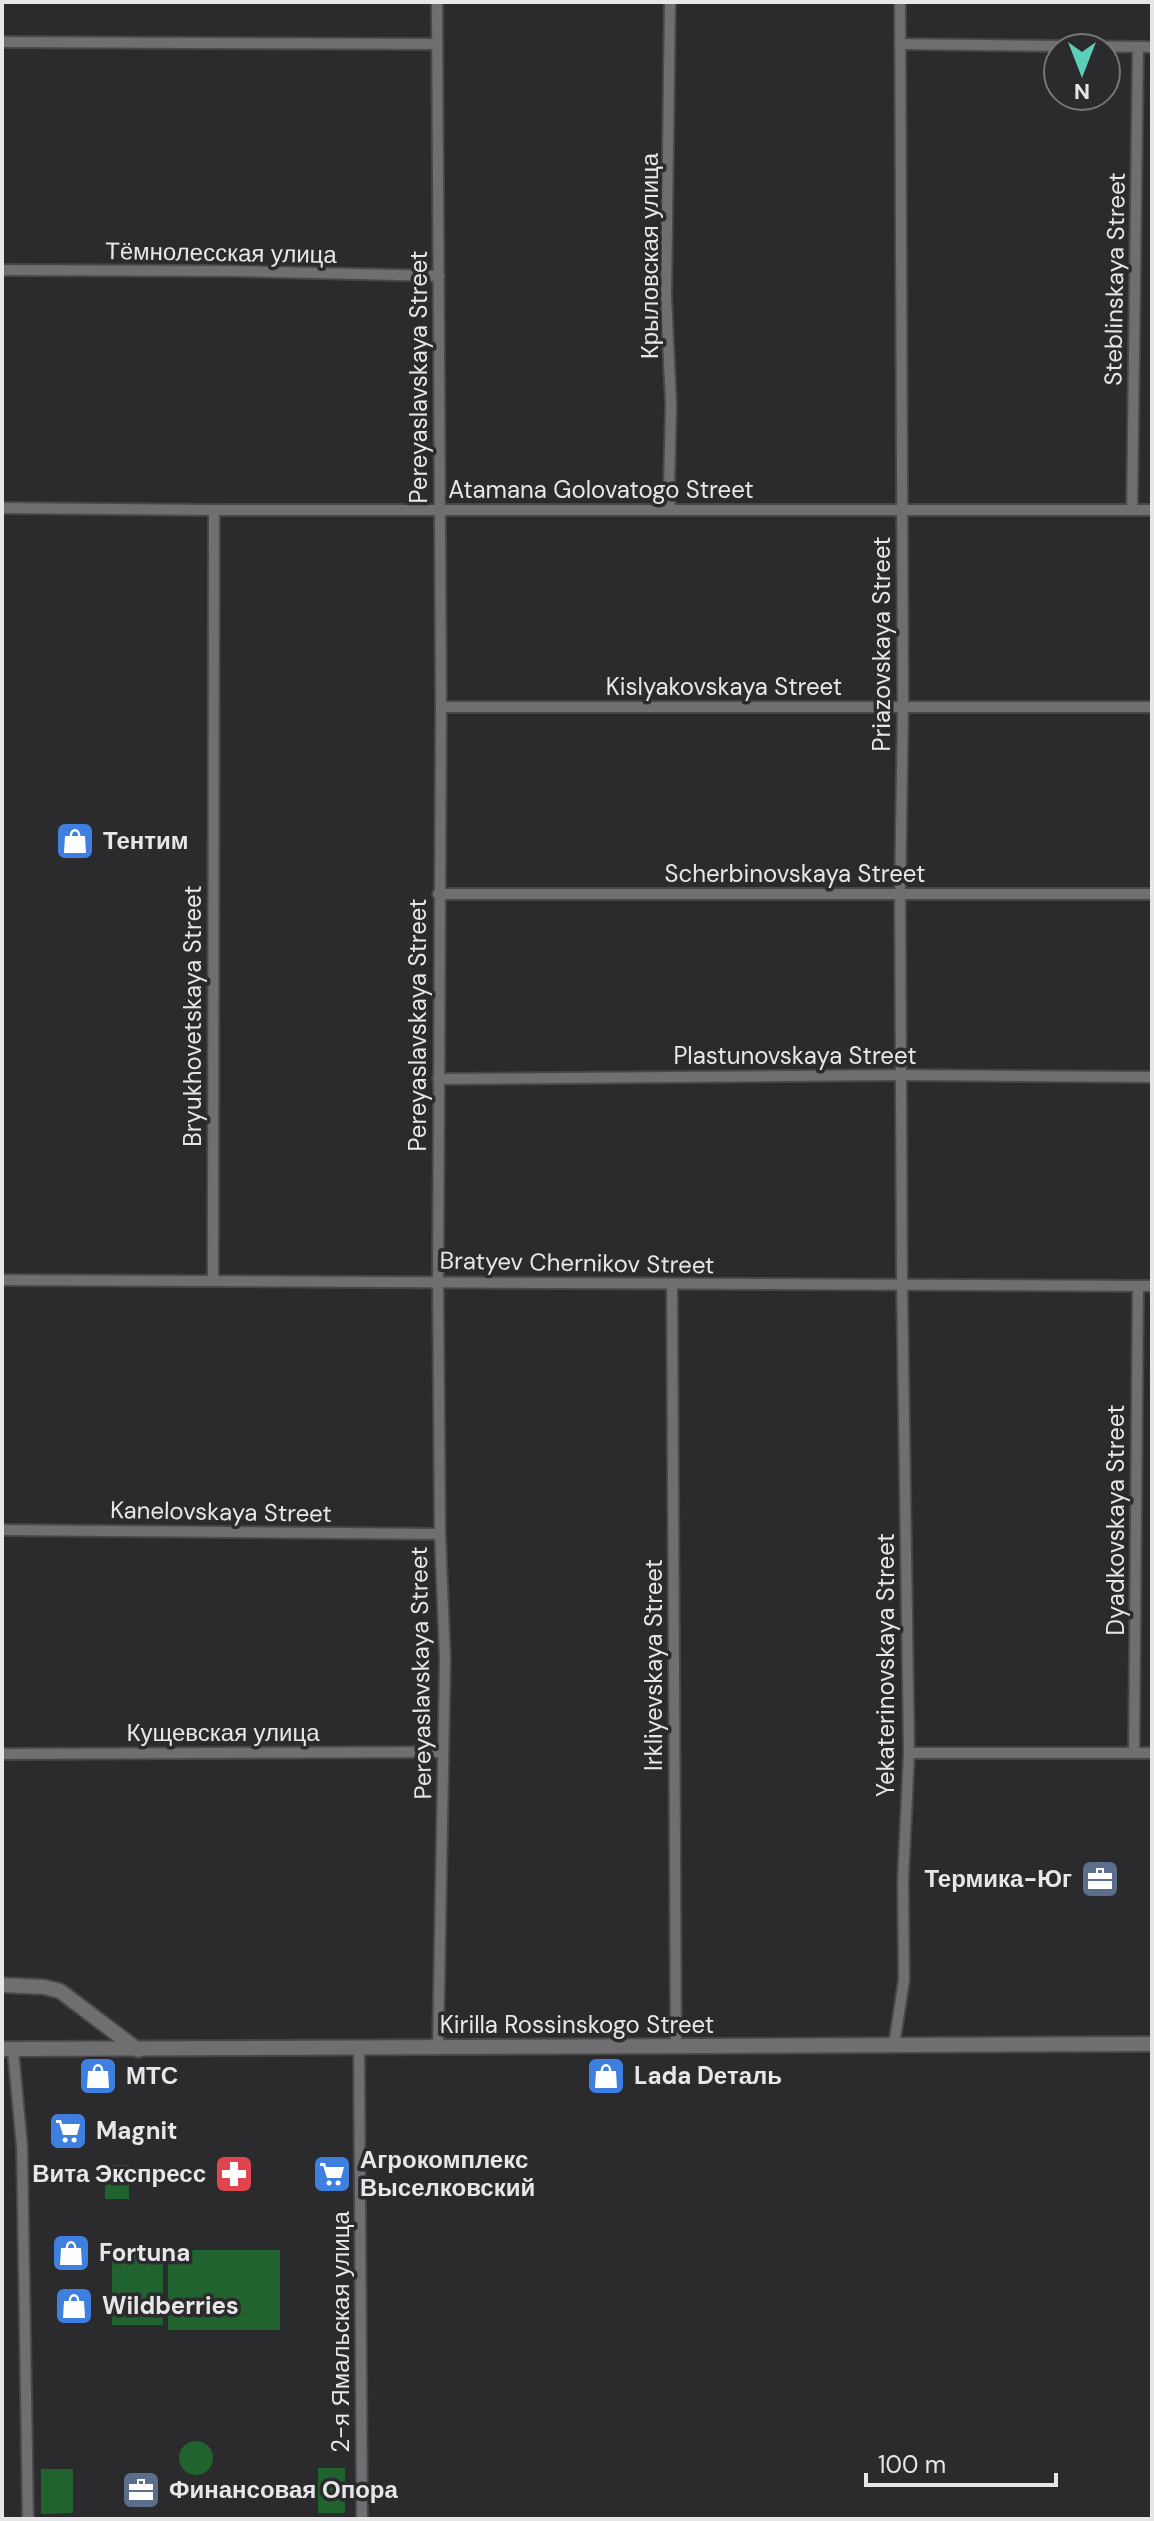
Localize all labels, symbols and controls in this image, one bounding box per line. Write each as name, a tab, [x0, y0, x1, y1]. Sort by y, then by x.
north arrow	[1042, 32, 1122, 112]
text: N	[1074, 77, 1090, 106]
street label: Крыловская улица	[634, 152, 665, 359]
street label: Steblinskaya Street	[1097, 172, 1132, 386]
street label: Тёмнолесская улица	[105, 235, 338, 270]
street label: Pereyaslavskaya Street	[403, 251, 434, 503]
street label: Atamana Golovatogo Street	[448, 474, 754, 505]
street label: Priazovskaya Street	[866, 536, 897, 752]
street label: Kislyakovskaya Street	[606, 671, 842, 702]
shop icon: Тентим	[54, 820, 96, 862]
place label: Тентим	[103, 825, 189, 856]
street label: Scherbinovskaya Street	[665, 858, 925, 889]
street label: Bryukhovetskaya Street	[177, 885, 208, 1147]
street label: Pereyaslavskaya Street	[402, 899, 433, 1151]
street label: Plastunovskaya Street	[673, 1040, 917, 1071]
street label: Bratyev Chernikov Street	[439, 1245, 715, 1280]
street label: Dyadkovskaya Street	[1100, 1405, 1131, 1635]
street label: Kanelovskaya Street	[110, 1494, 332, 1529]
street label: Yekaterinovskaya Street	[870, 1533, 901, 1797]
street label: Pereyaslavskaya Street	[403, 1546, 438, 1800]
street label: Irkliyevskaya Street	[638, 1559, 669, 1771]
street label: Кущевская улица	[126, 1717, 320, 1748]
office icon: Термика-Юг	[1079, 1858, 1121, 1900]
place label: Термика-Юг	[924, 1863, 1072, 1894]
street label: Kirilla Rossinskogo Street	[440, 2009, 714, 2040]
shop icon: МТС	[77, 2055, 119, 2097]
shop icon: Lada Dеталь	[585, 2055, 627, 2097]
place label: МТС	[126, 2060, 178, 2091]
place label: Lada Dеталь	[634, 2060, 782, 2091]
supermarket icon: Magnit	[47, 2110, 89, 2152]
place label: Magnit	[96, 2115, 177, 2146]
place label: Агрокомплекс Выселковский	[360, 2144, 535, 2203]
pharmacy icon: Вита Экспресс	[213, 2153, 255, 2195]
supermarket icon: Агрокомплекс Выселковский	[311, 2153, 353, 2195]
place label: Вита Экспресс	[32, 2158, 206, 2189]
street label: 2-я Ямальская улица	[325, 2211, 356, 2453]
shop icon: Fortuna	[50, 2232, 92, 2274]
place label: Fortuna	[99, 2237, 190, 2268]
shop icon: Wildberries	[53, 2285, 95, 2327]
place label: Wildberries	[102, 2290, 239, 2321]
scale bar	[866, 2437, 1056, 2487]
text: 100 m	[878, 2449, 946, 2480]
office icon: Финансовая Опора	[120, 2469, 162, 2511]
place label: Финансовая Опора	[169, 2474, 398, 2505]

